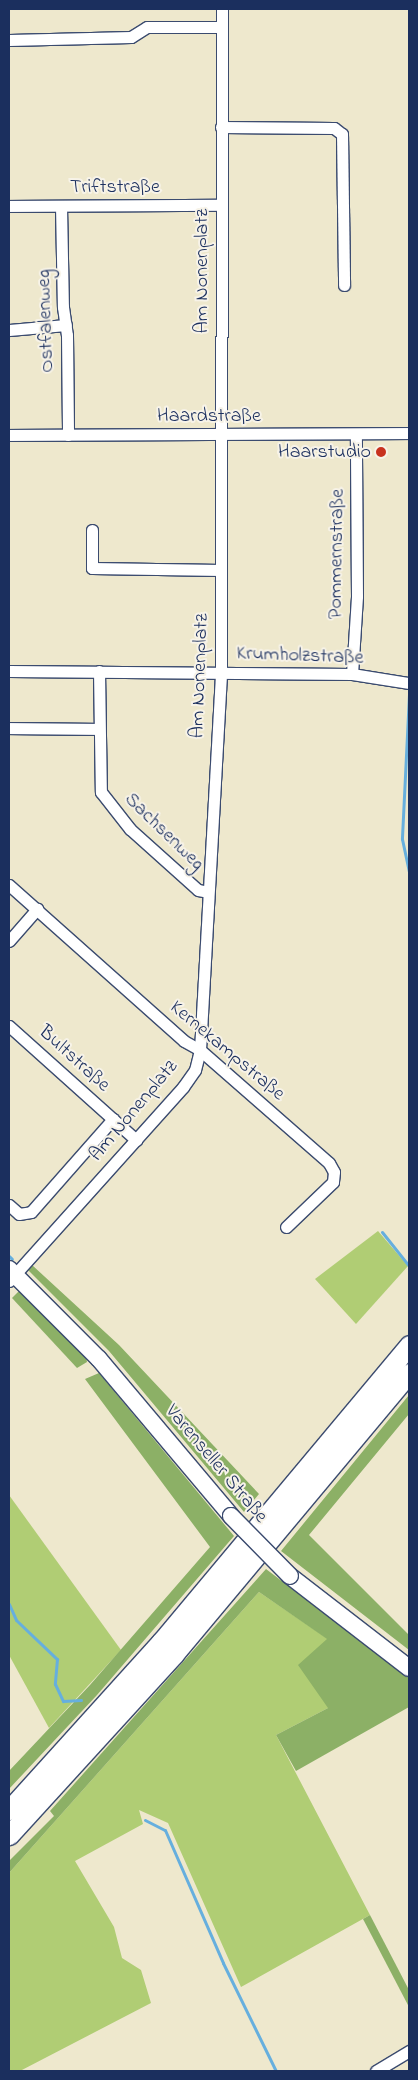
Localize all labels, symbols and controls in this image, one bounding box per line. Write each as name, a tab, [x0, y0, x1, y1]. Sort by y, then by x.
street label: Triftstraße	[70, 175, 160, 199]
street label: Am Nonenplatz	[190, 209, 214, 333]
street label: Ostfalenweg	[32, 269, 60, 373]
street label: Haardstraße	[157, 404, 261, 428]
place label: Haarstudio	[278, 440, 371, 464]
marker: Haarstudio	[375, 446, 387, 458]
street label: Pommernstraße	[324, 489, 350, 619]
street label: Am Nonenplatz	[186, 613, 214, 739]
street label: Krumholzstraße	[236, 642, 364, 670]
street label: Sachsenweg	[119, 788, 209, 876]
street label: Kernekampstraße	[165, 996, 289, 1106]
street label: Bultstraße	[33, 1021, 115, 1097]
street label: Am Nonenplatz	[85, 1055, 183, 1167]
street label: Varenseller Straße	[159, 1400, 273, 1528]

